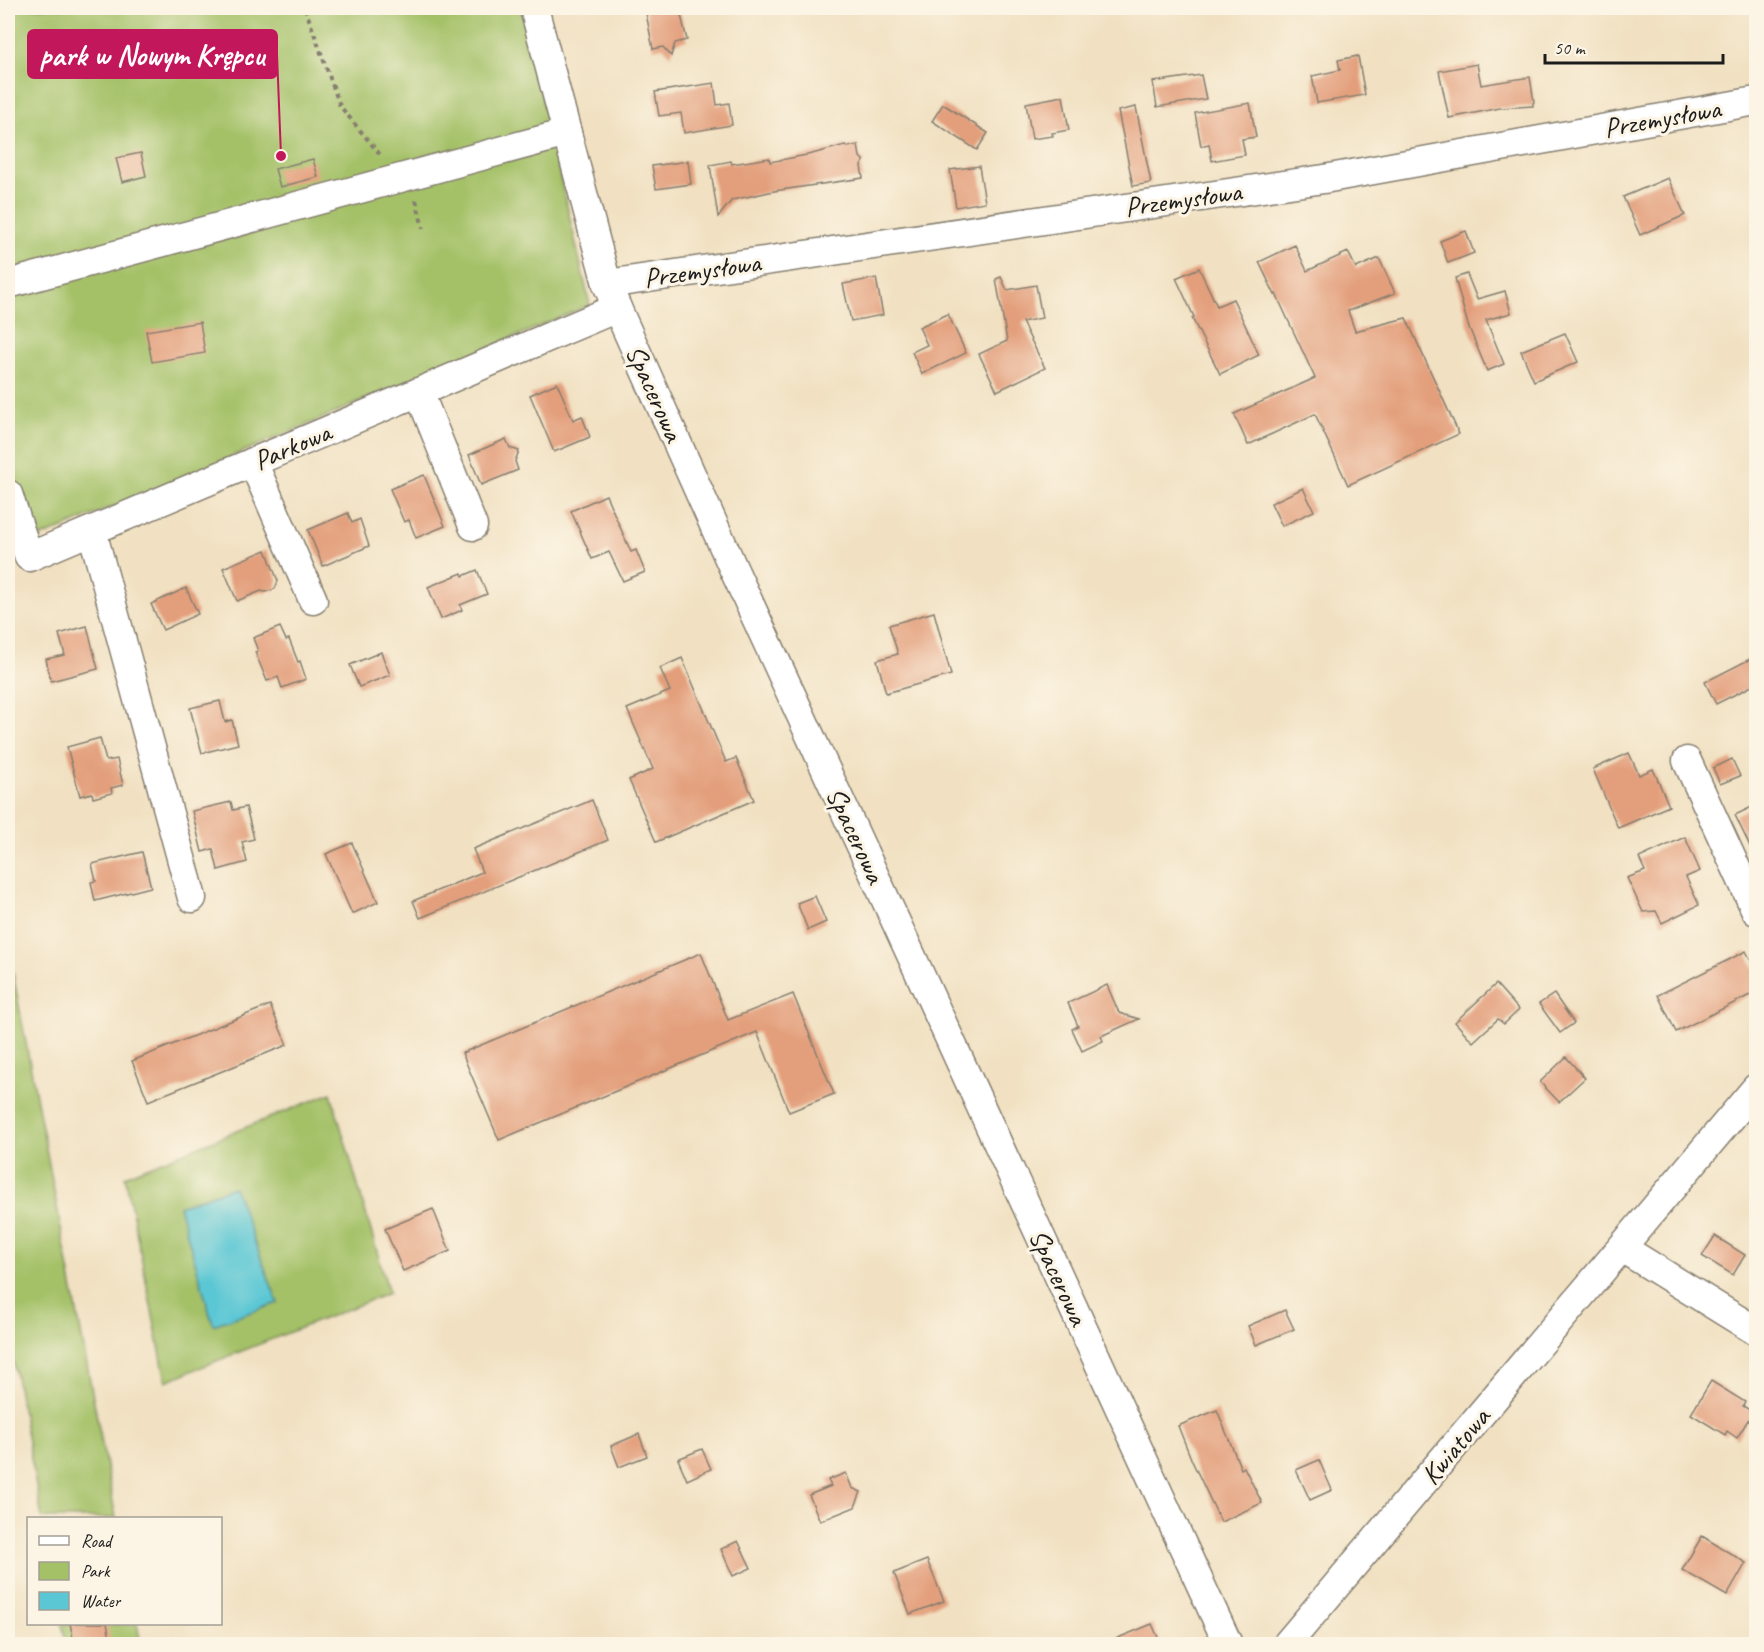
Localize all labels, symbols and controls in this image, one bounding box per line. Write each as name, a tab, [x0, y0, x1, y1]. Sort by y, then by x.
scale bar	[1545, 27, 1724, 65]
callout: park w Nowym Krępcu	[28, 30, 277, 78]
text: park w Nowym Krępcu	[40, 36, 266, 74]
text: 50 m	[1554, 37, 1587, 59]
street label: Przemysłowa	[1601, 90, 1725, 145]
street label: Przemysłowa	[1122, 173, 1245, 224]
street label: Przemysłowa	[641, 244, 764, 295]
street label: Spacerowa	[618, 339, 692, 448]
street label: Parkowa	[248, 413, 338, 478]
street label: Spacerowa	[819, 781, 894, 890]
street label: Spacerowa	[1022, 1223, 1097, 1332]
street label: Kwiatowa	[1413, 1399, 1498, 1492]
legend	[27, 1517, 222, 1625]
text: Road	[81, 1530, 114, 1552]
text: Park	[81, 1560, 111, 1582]
text: Water	[81, 1590, 122, 1612]

